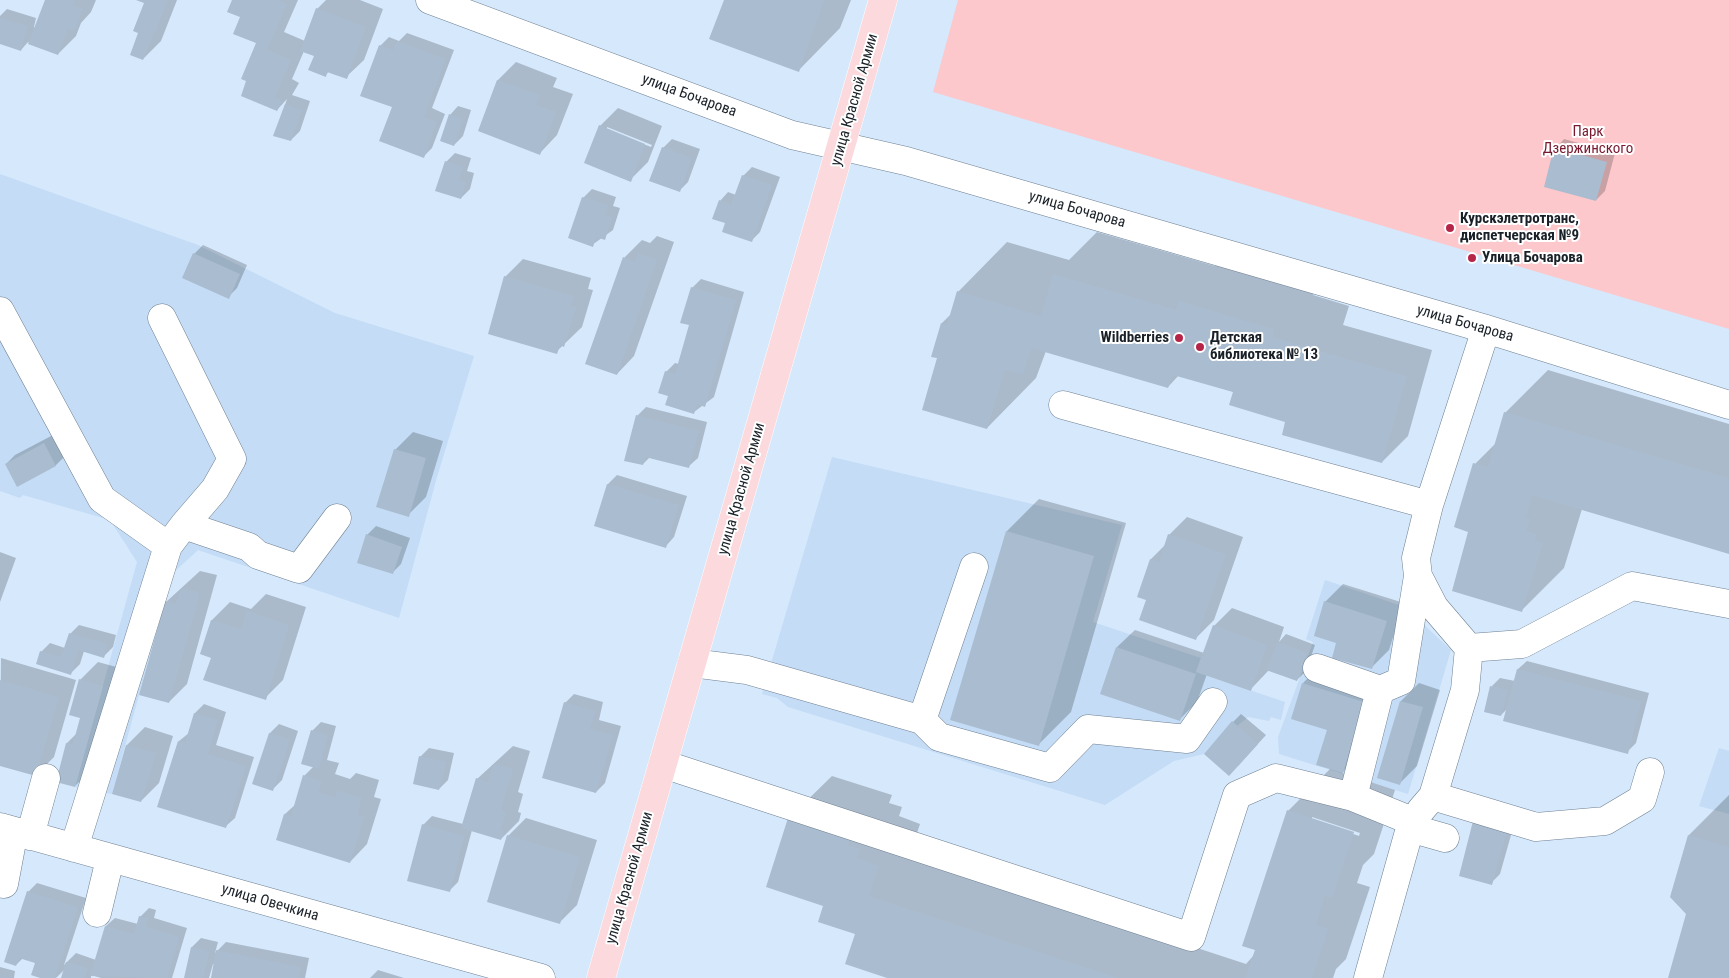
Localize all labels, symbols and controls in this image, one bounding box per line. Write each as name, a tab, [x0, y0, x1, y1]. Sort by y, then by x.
street label: улица Красной Армии	[828, 32, 882, 168]
street label: улица Бочарова	[639, 71, 739, 121]
park label: Парк Дзержинского	[1543, 123, 1633, 158]
street label: улица Бочарова	[1027, 188, 1127, 232]
place label: Курскэлетротранс, диспетчерская №9	[1460, 210, 1579, 245]
marker: Курскэлетротранс, диспетчерская №9	[1444, 222, 1456, 234]
place label: Улица Бочарова	[1482, 249, 1583, 267]
marker: Улица Бочарова	[1466, 252, 1478, 264]
street label: улица Бочарова	[1415, 302, 1515, 346]
place label: Wildberries	[1100, 329, 1169, 347]
place label: Детская библиотека № 13	[1210, 329, 1318, 364]
marker: Wildberries	[1173, 332, 1185, 344]
marker: Детская библиотека № 13	[1194, 341, 1206, 353]
street label: улица Красной Армии	[715, 421, 769, 557]
street label: улица Красной Армии	[603, 810, 657, 946]
street label: улица Овечкина	[219, 881, 321, 925]

